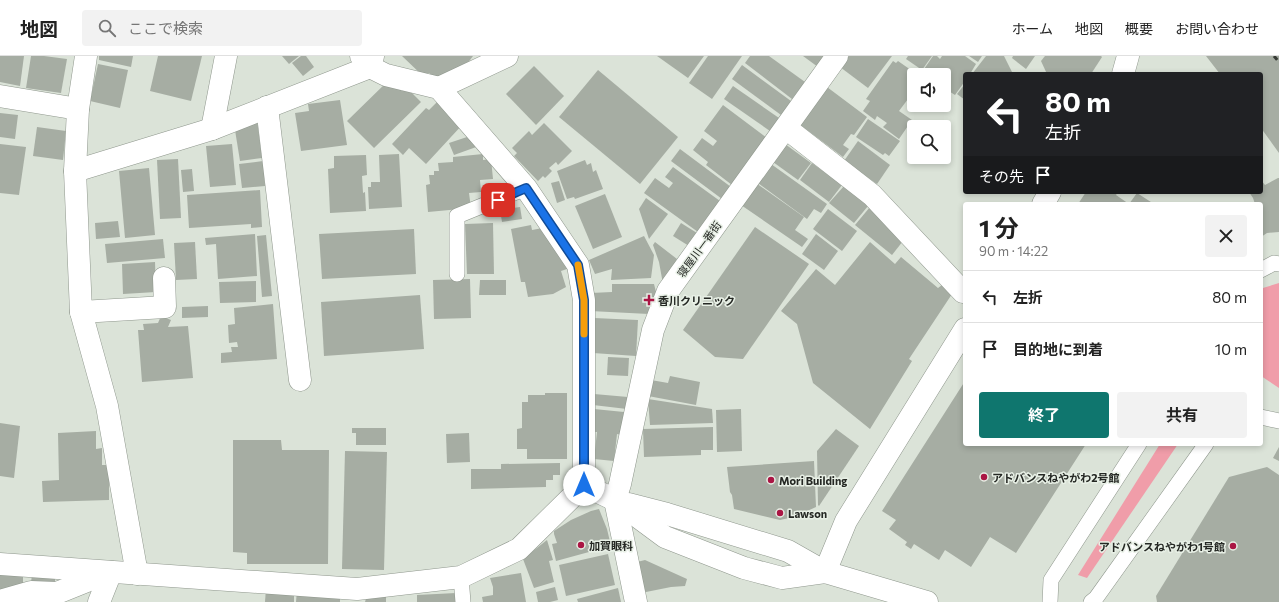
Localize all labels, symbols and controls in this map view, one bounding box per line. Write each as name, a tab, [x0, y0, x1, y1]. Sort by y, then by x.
search box	[82, 10, 362, 46]
text: 地図	[20, 17, 58, 40]
icon: search	[96, 17, 118, 39]
text: ここで検索	[128, 19, 203, 37]
text: ホーム	[1011, 20, 1053, 37]
text: 地図	[1075, 20, 1103, 37]
text: 概要	[1125, 20, 1153, 37]
text: お問い合わせ	[1175, 20, 1259, 37]
map controls	[907, 68, 951, 164]
button: sound	[907, 68, 951, 112]
text: 80 m	[1045, 84, 1111, 118]
icon: left	[979, 88, 1031, 140]
button: search	[907, 120, 951, 164]
text: 左折	[1045, 121, 1081, 143]
icon: arrive	[1032, 164, 1054, 186]
text: その先	[979, 167, 1024, 185]
pin	[481, 183, 515, 217]
icon: arrive	[487, 189, 509, 211]
text: 1 分	[979, 213, 1018, 242]
button: close	[1205, 215, 1247, 257]
street label: 寝屋川一番街	[674, 218, 724, 280]
text: 90 m · 14:22	[979, 243, 1048, 259]
icon: left	[979, 286, 1001, 308]
text: 左折	[1013, 288, 1043, 306]
text: 80 m	[1212, 288, 1247, 306]
marker: 香川クリニック	[643, 294, 655, 306]
place label: 香川クリニック	[658, 294, 735, 307]
icon: arrive	[979, 338, 1001, 360]
text: 目的地に到着	[1013, 340, 1103, 358]
text: 10 m	[1215, 340, 1247, 358]
button: 終了	[979, 392, 1109, 438]
button: 共有	[1117, 392, 1247, 438]
position arrow	[563, 464, 605, 506]
place label: アドバンスねやがわ2号館	[992, 471, 1120, 484]
marker: アドバンスねやがわ2号館	[979, 472, 989, 482]
place label: Mori Building	[779, 474, 847, 487]
marker: Mori Building	[766, 475, 776, 485]
place label: Lawson	[788, 507, 827, 520]
marker: Lawson	[775, 508, 785, 518]
place label: 加賀眼科	[589, 539, 633, 552]
marker: 加賀眼科	[576, 540, 586, 550]
place label: アドバンスねやがわ1号館	[1099, 540, 1225, 553]
marker: アドバンスねやがわ1号館	[1228, 541, 1238, 551]

